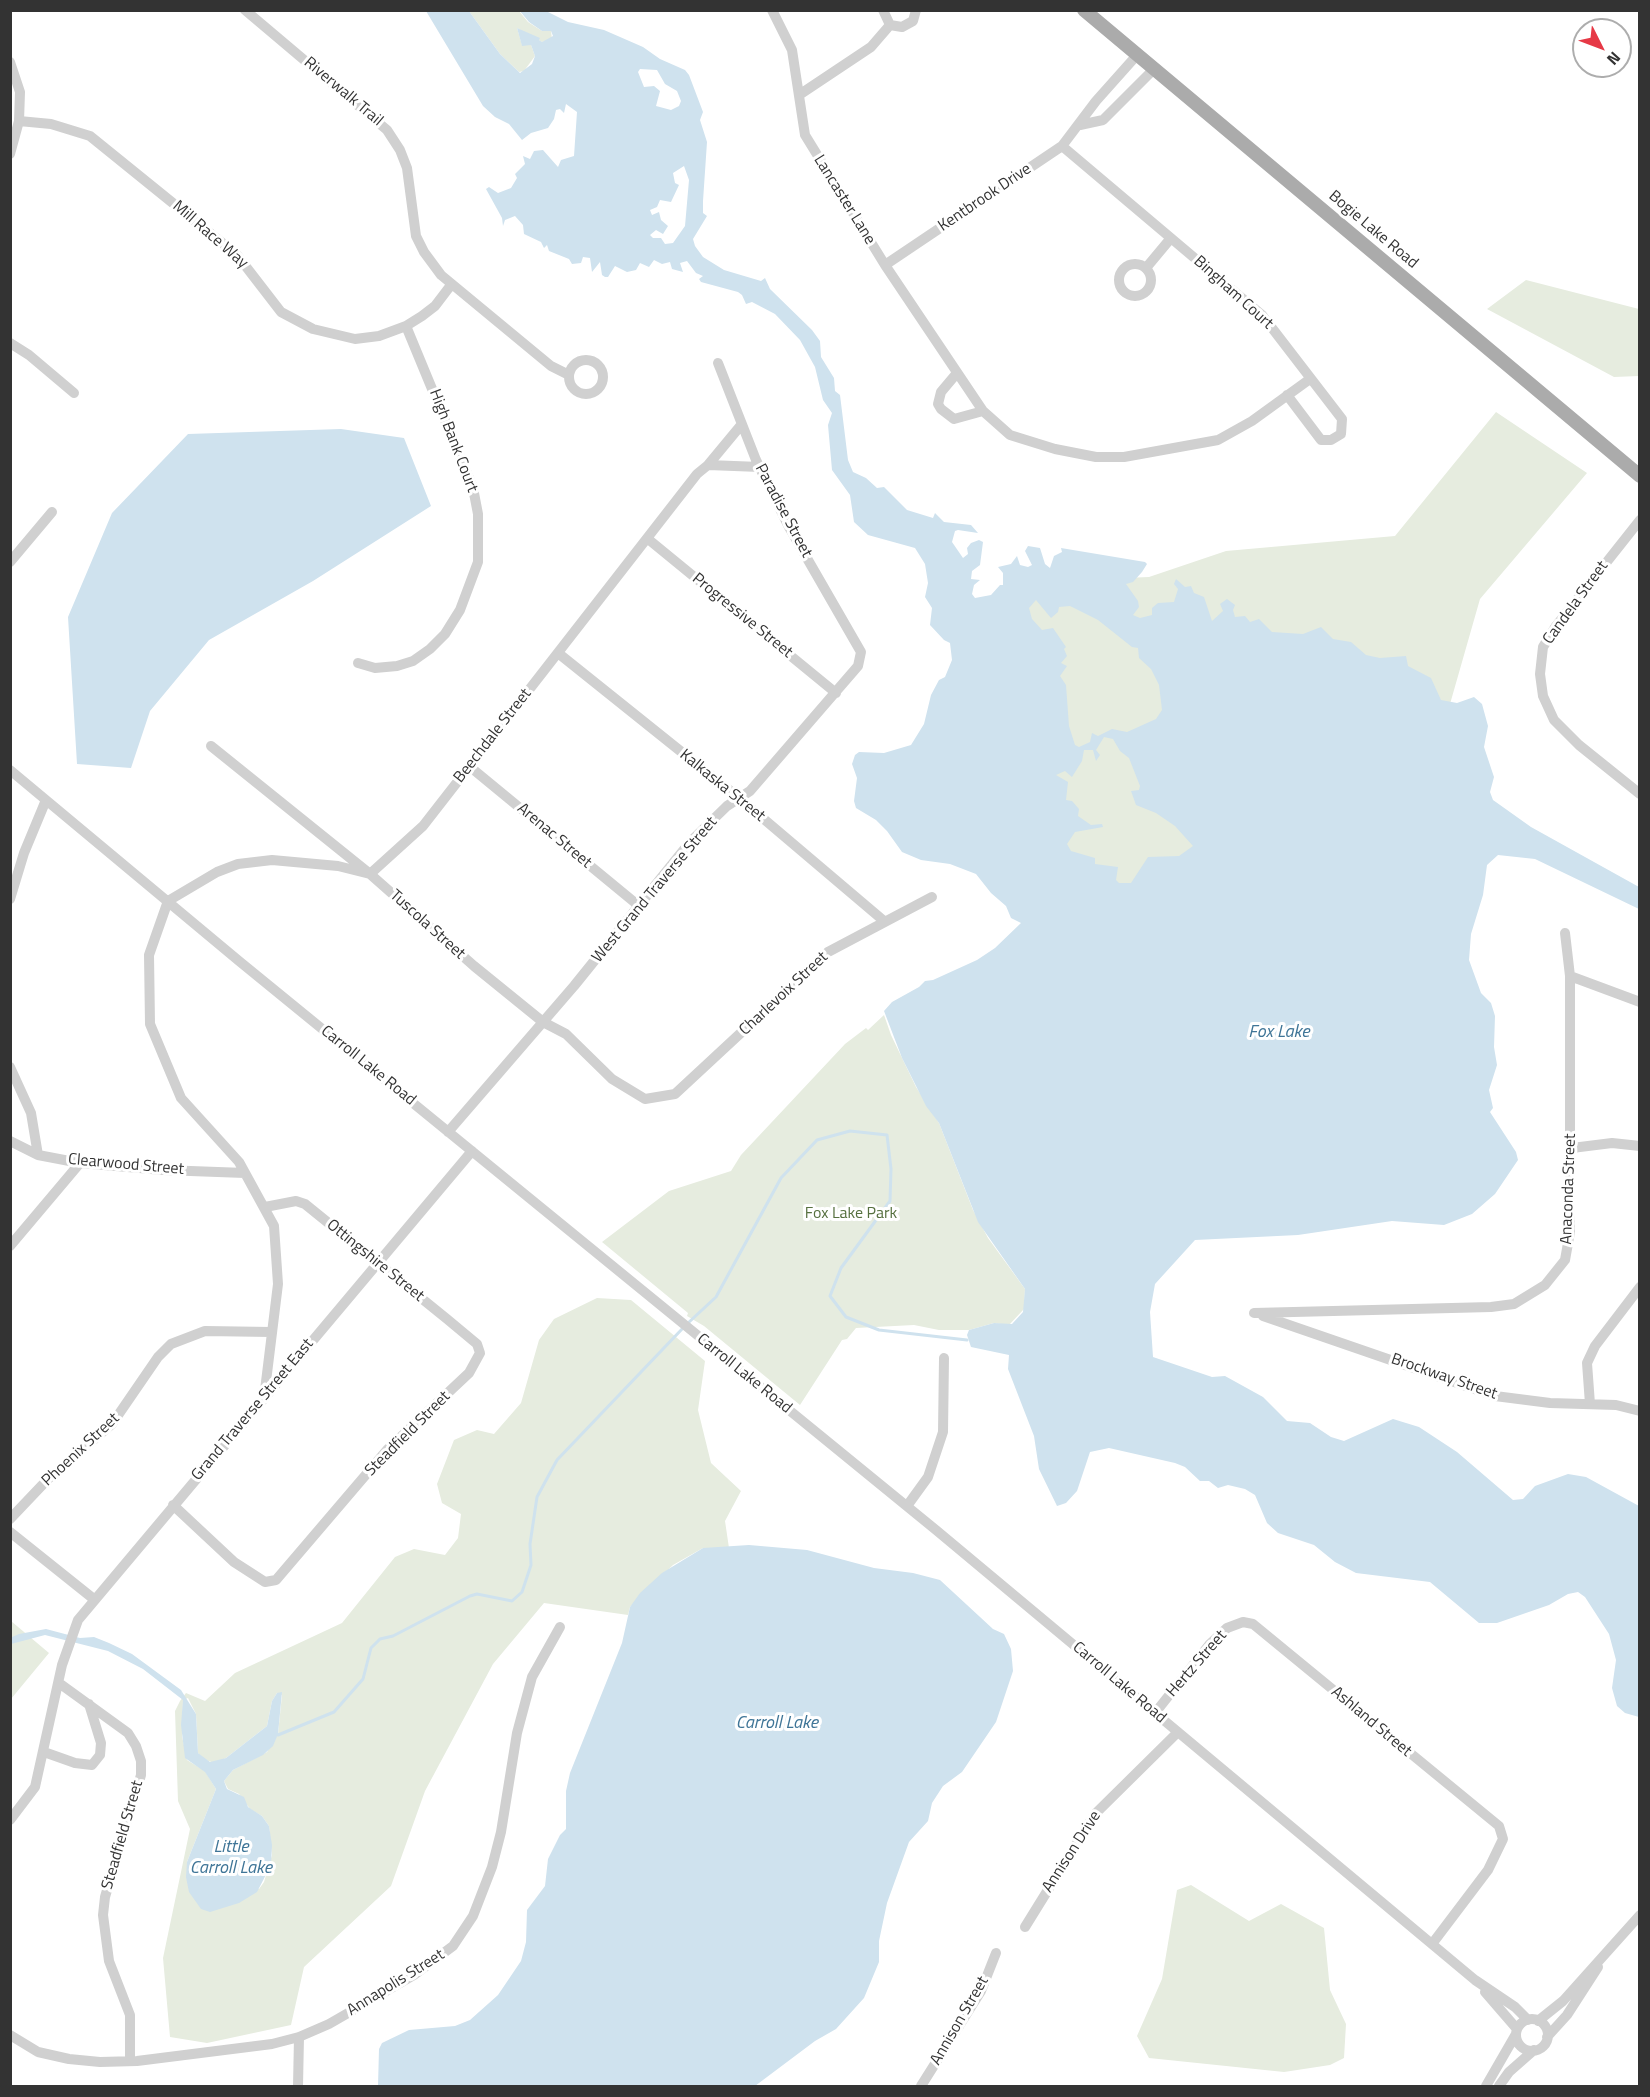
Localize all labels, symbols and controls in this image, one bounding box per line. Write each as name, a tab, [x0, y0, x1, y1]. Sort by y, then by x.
north arrow	[1572, 18, 1632, 78]
text: N	[1601, 47, 1627, 71]
street label: Riverwalk Trail	[300, 53, 386, 131]
street label: Lancaster Lane	[809, 152, 879, 248]
street label: Kentbrook Drive	[935, 160, 1035, 236]
street label: Bogie Lake Road	[1324, 187, 1422, 273]
street label: Mill Race Way	[168, 197, 252, 273]
street label: Bingham Court	[1189, 252, 1277, 334]
street label: High Bank Court	[425, 387, 481, 495]
street label: Paradise Street	[750, 461, 816, 561]
street label: Candela Street	[1539, 558, 1613, 648]
street label: Progressive Street	[688, 570, 796, 662]
street label: Beechdale Street	[450, 685, 536, 787]
street label: Kalkaska Street	[675, 746, 769, 826]
street label: Arenac Street	[513, 799, 595, 873]
street label: West Grand Traverse Street	[588, 813, 722, 967]
street label: Tuscola Street	[385, 886, 469, 964]
street label: Charlevoix Street	[736, 948, 832, 1040]
street label: Carroll Lake Road	[317, 1022, 419, 1110]
water label: Fox Lake	[1248, 1022, 1310, 1044]
street label: Anaconda Street	[1557, 1133, 1581, 1245]
street label: Clearwood Street	[67, 1150, 185, 1180]
park label: Fox Lake Park	[805, 1204, 897, 1224]
street label: Ottingshire Street	[322, 1216, 428, 1306]
street label: Carroll Lake Road	[693, 1330, 795, 1418]
street label: Grand Traverse Street East	[188, 1335, 318, 1485]
street label: Brockway Street	[1388, 1350, 1500, 1404]
street label: Steadfield Street	[361, 1387, 455, 1481]
street label: Phoenix Street	[38, 1409, 124, 1491]
street label: Hertz Street	[1163, 1627, 1231, 1701]
street label: Carroll Lake Road	[1068, 1638, 1170, 1728]
street label: Ashland Street	[1327, 1683, 1415, 1761]
water label: Carroll Lake	[736, 1713, 818, 1735]
street label: Steadfield Street	[98, 1778, 148, 1892]
street label: Annison Drive	[1039, 1808, 1105, 1896]
water label: Little Carroll Lake	[190, 1837, 272, 1880]
street label: Annapolis Street	[344, 1945, 448, 2021]
street label: Annison Street	[927, 1973, 993, 2069]

